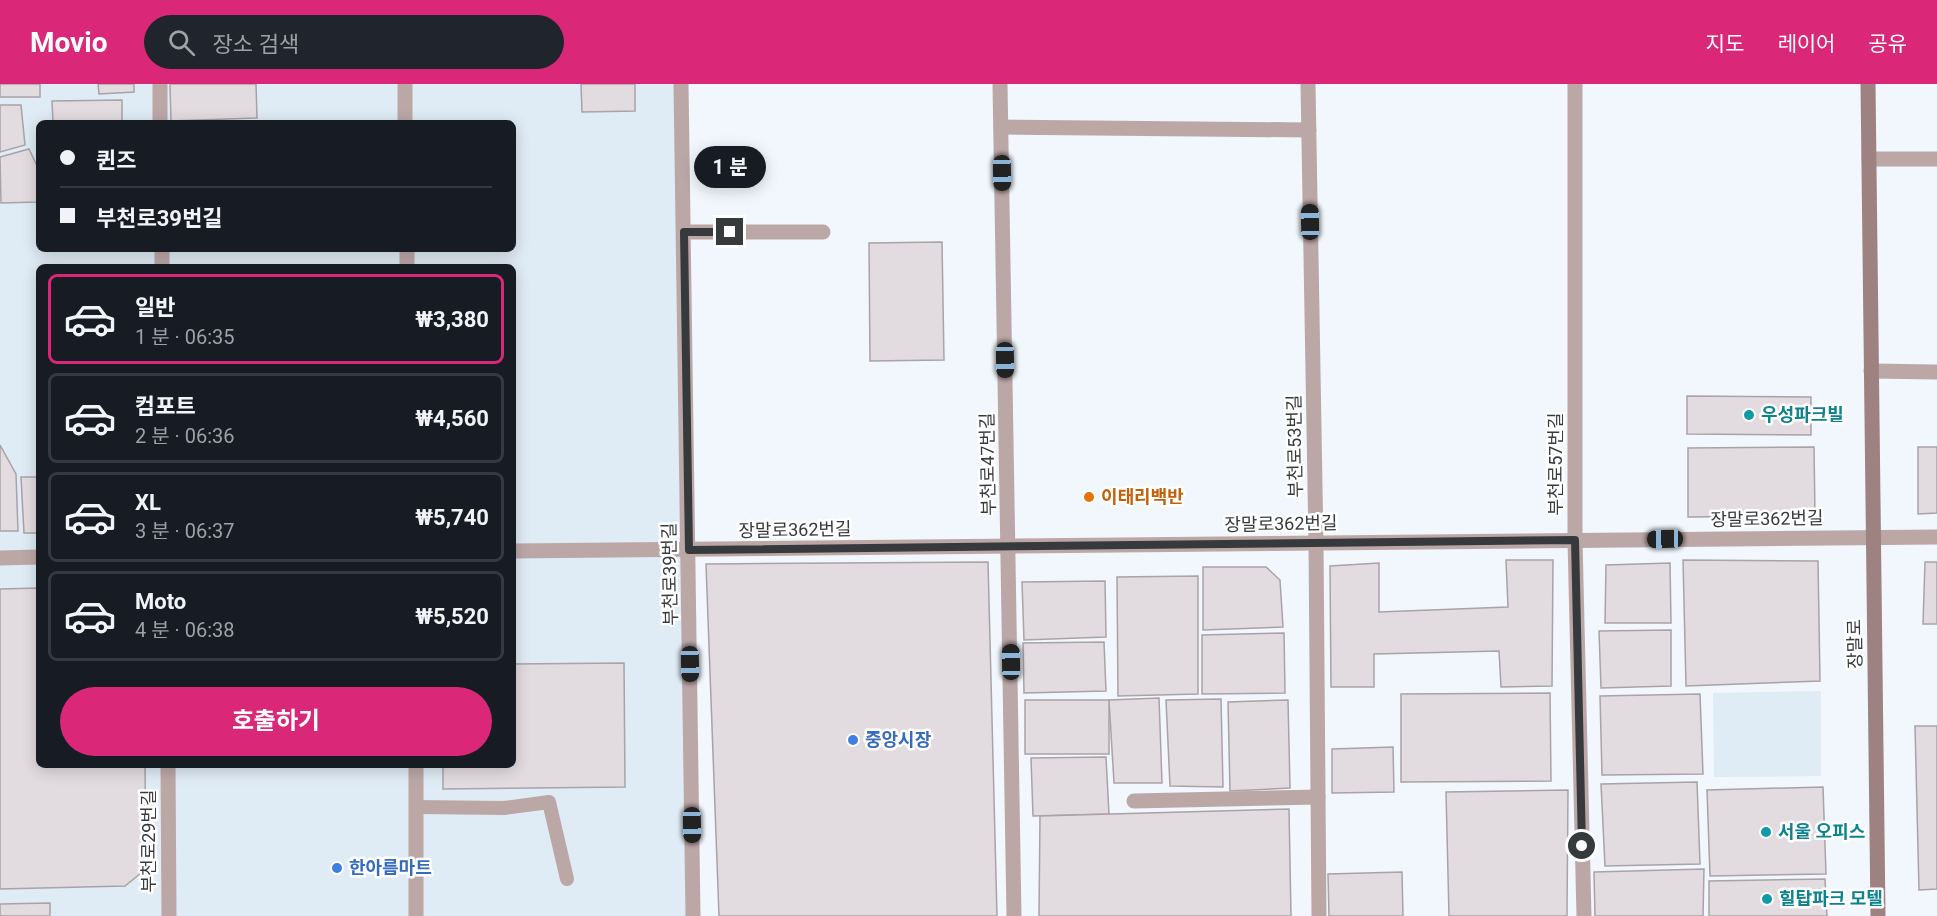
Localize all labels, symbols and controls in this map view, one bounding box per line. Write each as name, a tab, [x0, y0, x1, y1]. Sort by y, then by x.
search box	[144, 15, 564, 69]
text: Movio	[30, 26, 108, 59]
icon: search	[165, 26, 198, 59]
text: 장소 검색	[213, 32, 299, 57]
text: 지도	[1706, 32, 1744, 56]
text: 레이어	[1777, 32, 1835, 56]
text: 공유	[1868, 32, 1907, 56]
callout: 1 분	[694, 145, 766, 187]
text: 퀸즈	[96, 148, 136, 173]
text: 1 분	[713, 155, 747, 179]
car	[993, 155, 1011, 191]
car	[1301, 204, 1319, 240]
text: 부천로39번길	[96, 206, 222, 231]
route end	[716, 218, 743, 245]
icon: car	[63, 292, 117, 346]
text: 일반	[135, 295, 175, 320]
text: ₩3,380	[415, 307, 489, 332]
text: 1 분 · 06:35	[135, 325, 235, 349]
car	[996, 342, 1014, 378]
icon: car	[63, 391, 117, 445]
text: 컴포트	[135, 394, 196, 419]
street label: 부천로53번길	[1283, 394, 1306, 498]
place label: 우성파크빌	[1761, 404, 1844, 425]
text: ₩4,560	[415, 406, 489, 431]
marker: 우성파크빌	[1742, 408, 1756, 422]
street label: 부천로47번길	[976, 412, 999, 516]
street label: 부천로57번길	[1545, 412, 1566, 516]
text: 2 분 · 06:36	[135, 424, 235, 448]
place label: 이태리백반	[1101, 486, 1184, 507]
icon: car	[63, 490, 117, 544]
text: XL	[135, 490, 161, 515]
marker: 이태리백반	[1082, 490, 1096, 504]
text: ₩5,740	[415, 505, 489, 530]
street label: 장말로362번길	[1710, 507, 1824, 530]
street label: 장말로362번길	[1224, 512, 1338, 535]
street label: 장말로362번길	[738, 518, 852, 541]
text: 3 분 · 06:37	[135, 519, 235, 543]
street label: 부천로39번길	[658, 522, 681, 626]
car	[1647, 530, 1683, 548]
icon: car	[63, 589, 117, 643]
text: Moto	[135, 589, 186, 614]
text: ₩5,520	[415, 604, 489, 629]
text: 4 분 · 06:38	[135, 618, 235, 642]
street label: 장말로	[1844, 619, 1865, 669]
car	[1002, 644, 1020, 680]
car	[681, 646, 699, 682]
button: 호출하기	[60, 687, 492, 756]
place label: 중앙시장	[865, 729, 932, 750]
marker: 중앙시장	[846, 733, 860, 747]
street label: 부천로29번길	[138, 789, 159, 893]
car	[683, 807, 701, 843]
place label: 서울 오피스	[1778, 821, 1865, 842]
marker: 서울 오피스	[1759, 825, 1773, 839]
route start	[1568, 832, 1595, 859]
place label: 한아름마트	[349, 857, 432, 878]
marker: 한아름마트	[330, 861, 344, 875]
place label: 힐탑파크 모텔	[1779, 888, 1883, 909]
marker: 힐탑파크 모텔	[1760, 892, 1774, 906]

